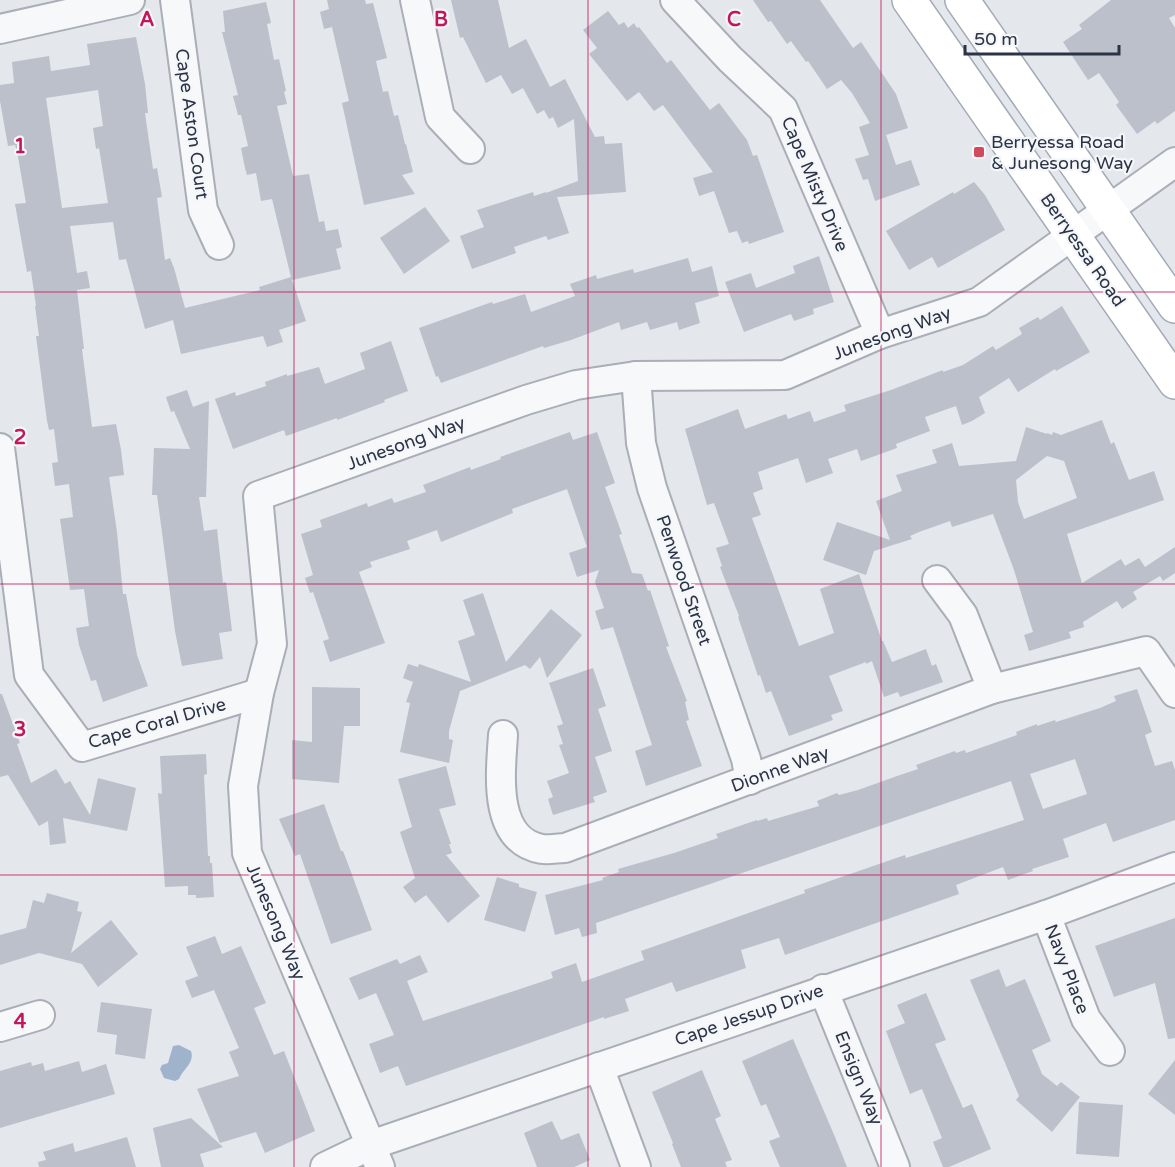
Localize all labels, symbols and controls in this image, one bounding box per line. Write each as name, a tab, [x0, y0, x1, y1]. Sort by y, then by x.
text: A	[140, 8, 155, 32]
text: B	[434, 8, 448, 32]
text: C	[727, 8, 741, 32]
scale bar	[965, 18, 1120, 56]
text: 50 m	[974, 28, 1018, 50]
street label: Cape Aston Court	[171, 47, 213, 201]
street label: Cape Misty Drive	[777, 113, 853, 255]
place label: Berryessa Road & Junesong Way	[991, 131, 1133, 174]
text: 1	[14, 135, 26, 159]
marker: Berryessa Road & Junesong Way	[972, 145, 986, 159]
street label: Berryessa Road	[1036, 189, 1130, 311]
street label: Junesong Way	[830, 301, 954, 365]
street label: Junesong Way	[344, 411, 468, 475]
text: 2	[14, 426, 26, 450]
street label: Penwood Street	[651, 512, 717, 648]
street label: Cape Coral Drive	[85, 693, 229, 753]
text: 3	[14, 718, 26, 742]
street label: Dionne Way	[728, 741, 832, 797]
street label: Junesong Way	[242, 861, 311, 984]
street label: Navy Place	[1040, 921, 1094, 1017]
street label: Cape Jessup Drive	[672, 979, 826, 1051]
text: 4	[14, 1010, 27, 1034]
street label: Ensign Way	[830, 1028, 888, 1129]

